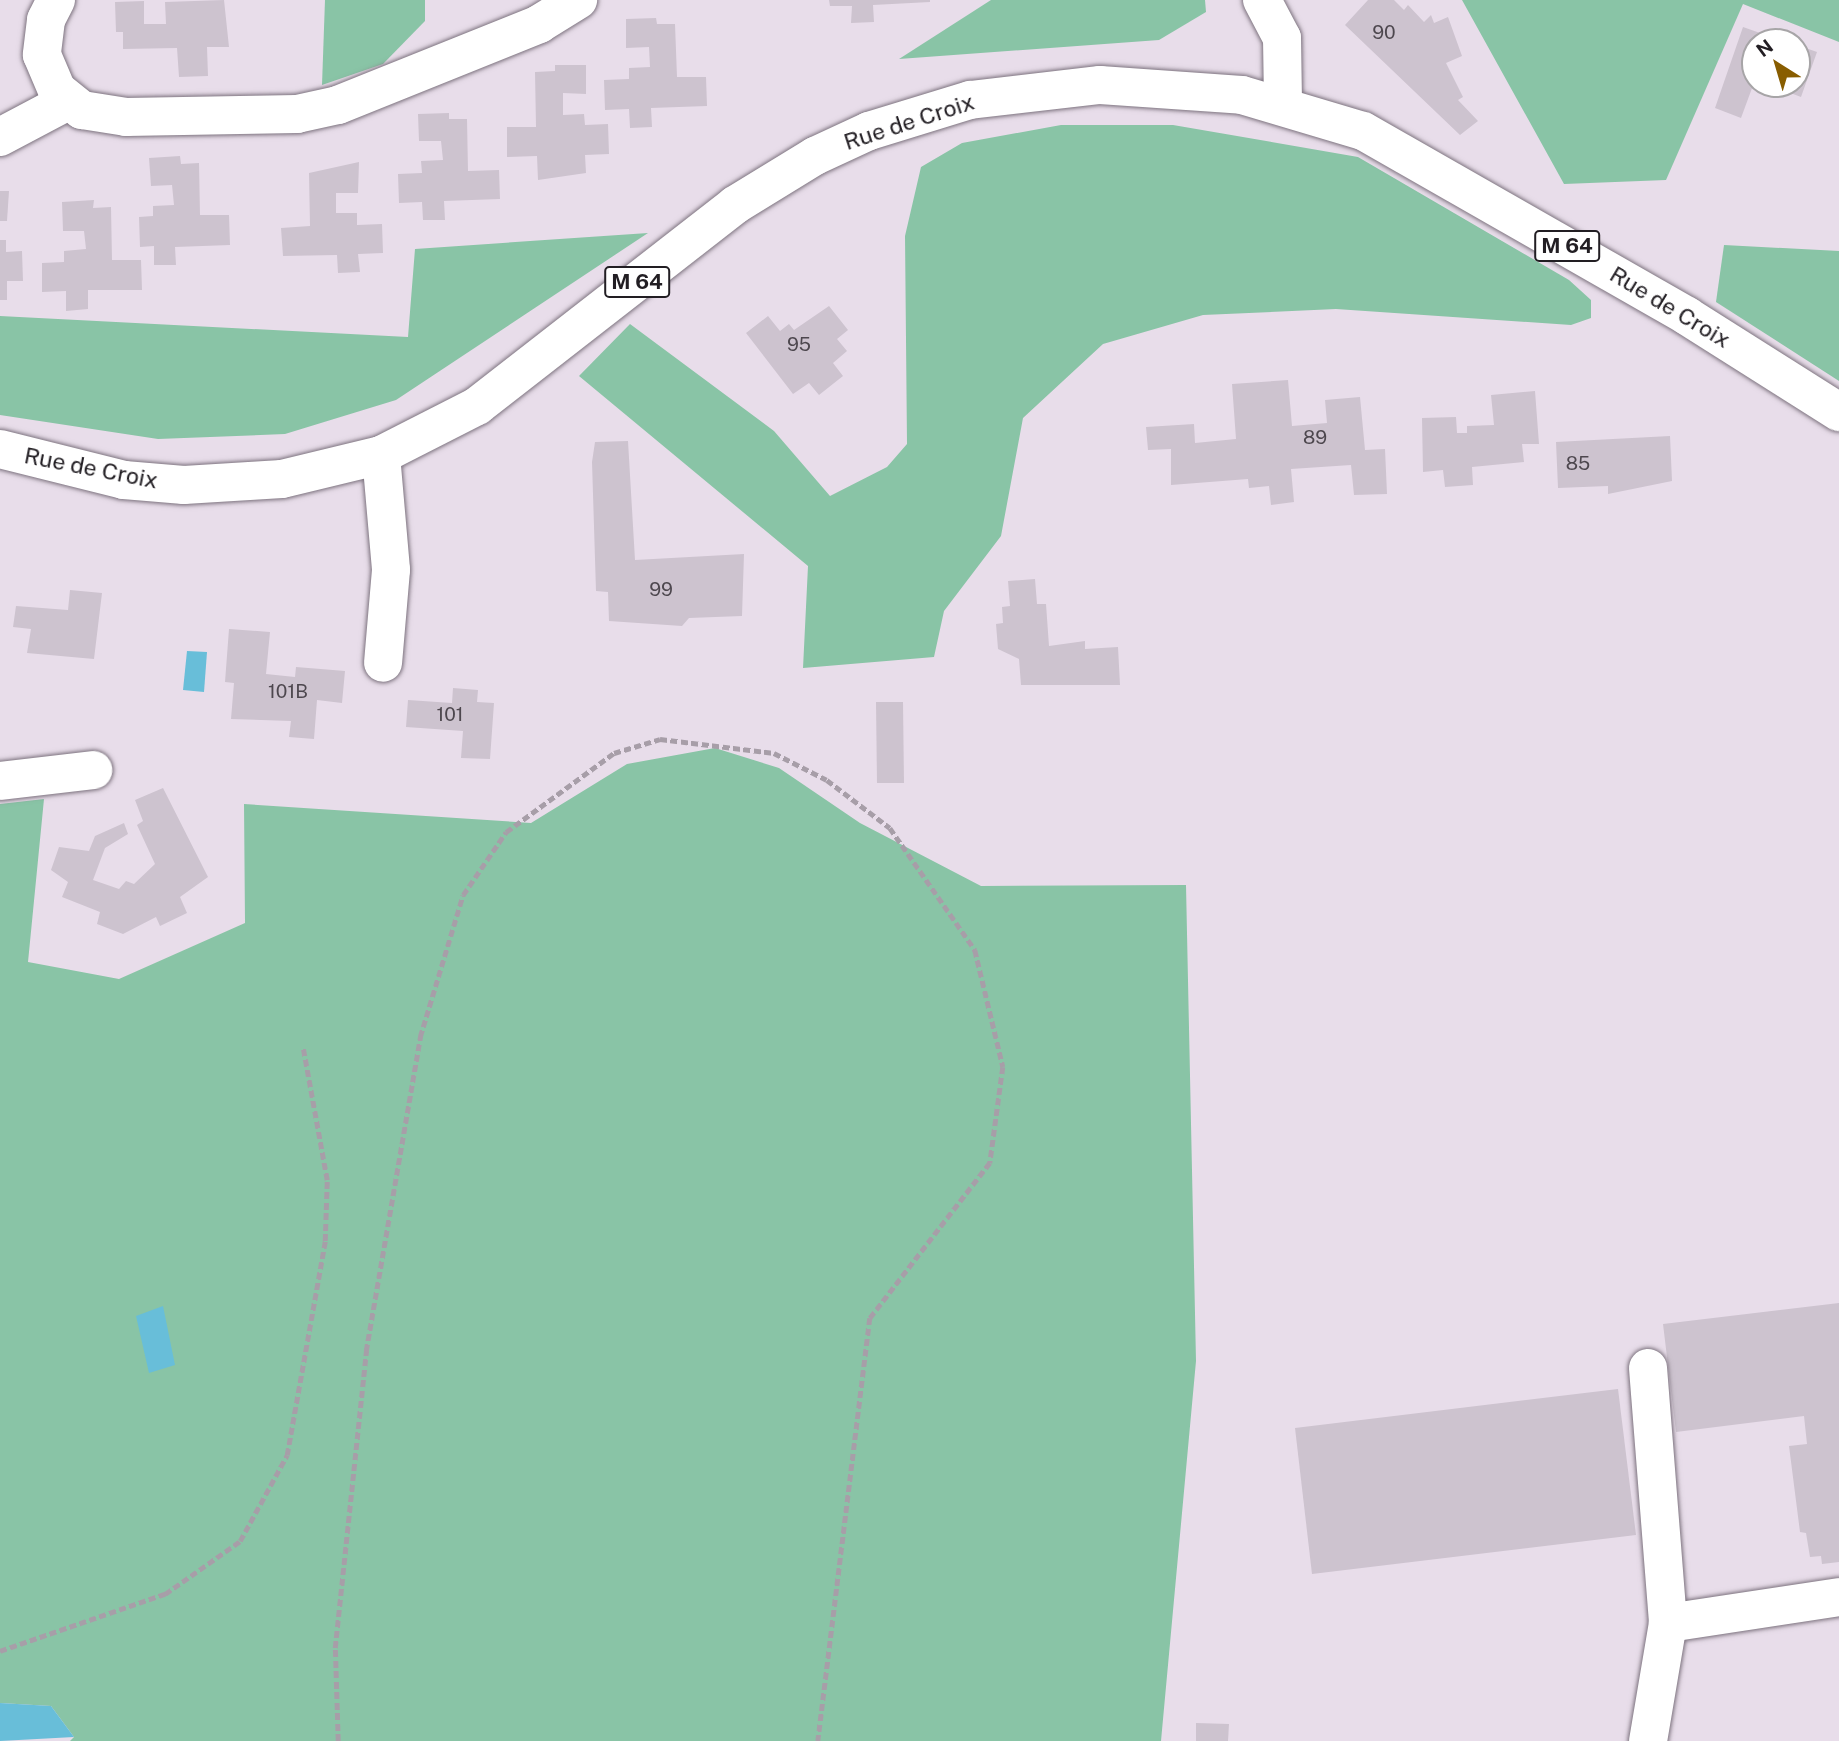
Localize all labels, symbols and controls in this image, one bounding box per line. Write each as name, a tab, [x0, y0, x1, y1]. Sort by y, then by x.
house number: 90	[1372, 22, 1396, 44]
north arrow	[1741, 28, 1811, 98]
text: N	[1752, 35, 1777, 61]
street label: Rue de Croix	[840, 88, 978, 156]
road number: M 64	[1534, 229, 1600, 264]
street label: Rue de Croix	[1605, 260, 1735, 354]
road number: M 64	[604, 264, 670, 300]
house number: 95	[787, 334, 811, 356]
house number: 89	[1303, 427, 1327, 449]
street label: Rue de Croix	[22, 441, 160, 495]
house number: 85	[1566, 453, 1590, 475]
house number: 99	[649, 579, 673, 601]
house number: 101B	[268, 681, 308, 703]
house number: 101	[436, 704, 464, 726]

